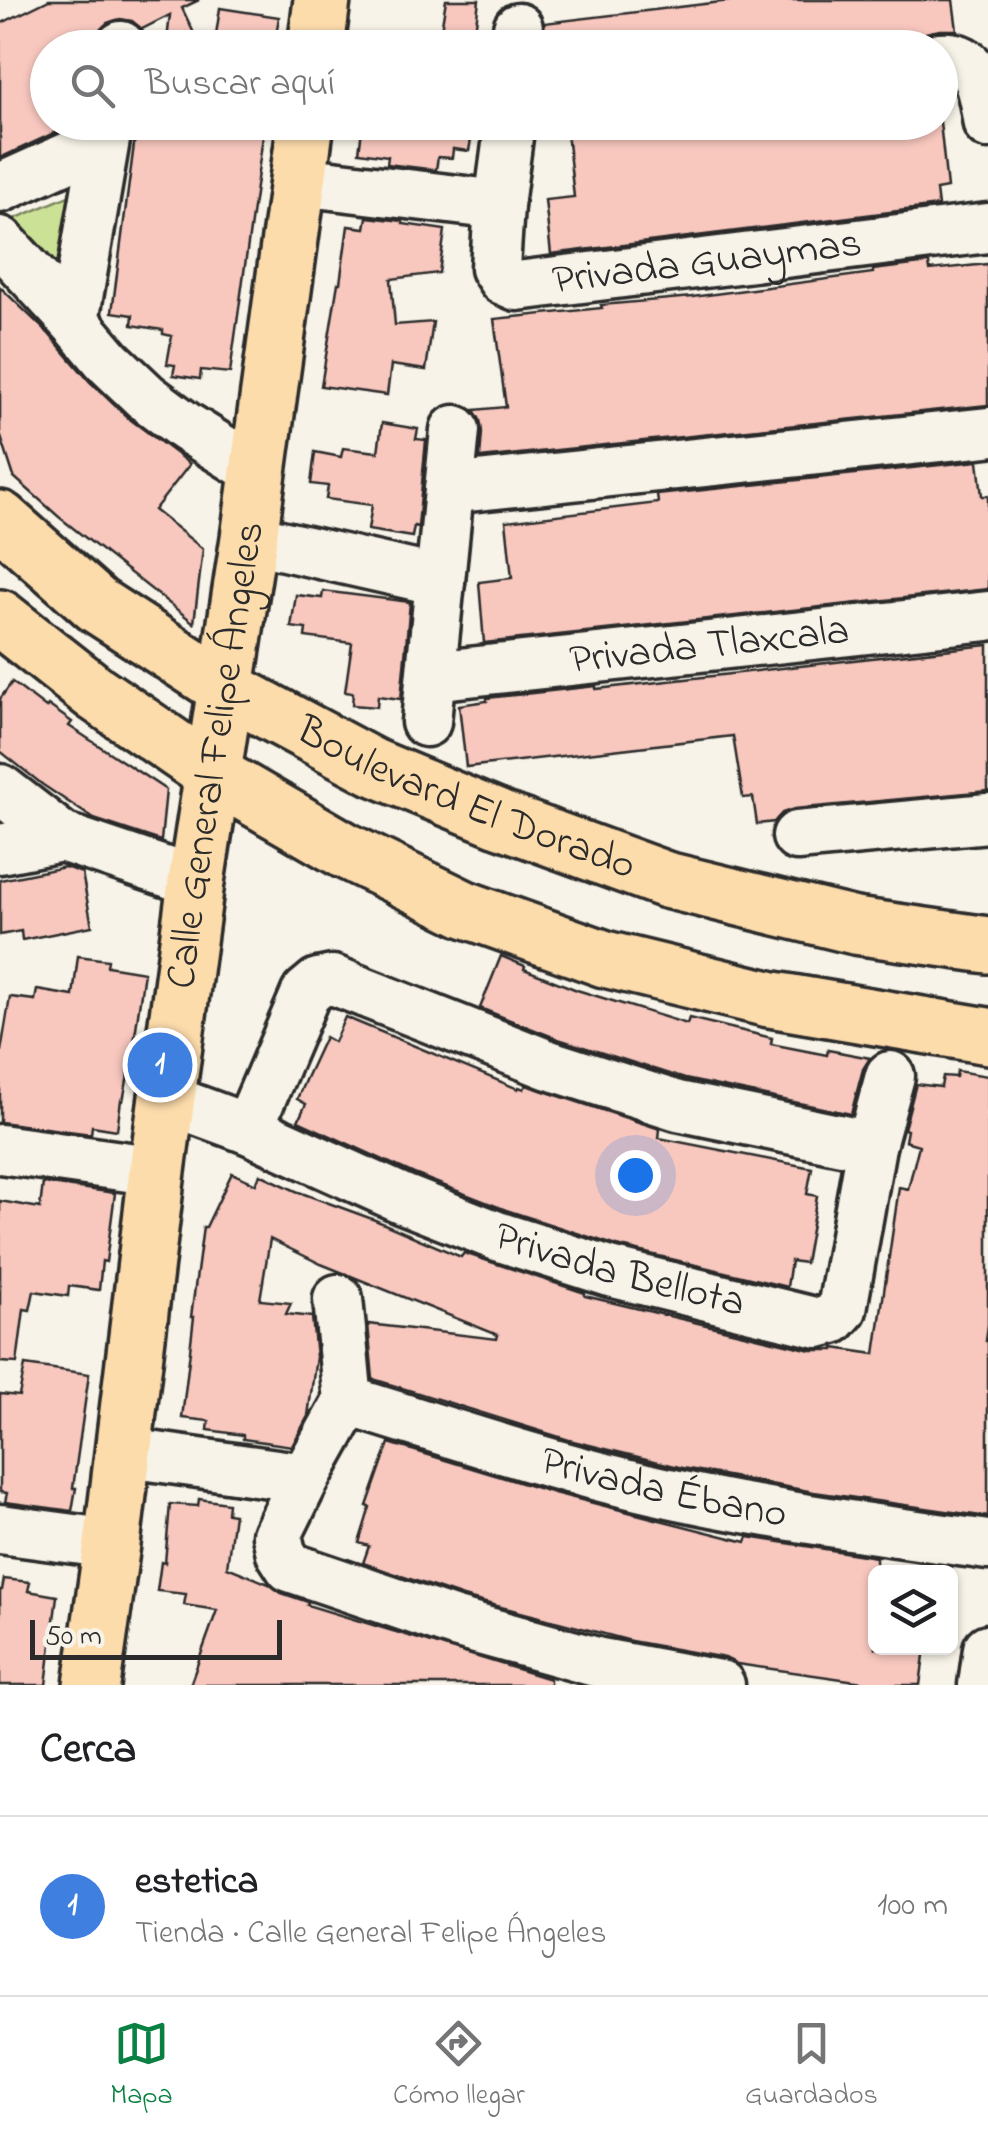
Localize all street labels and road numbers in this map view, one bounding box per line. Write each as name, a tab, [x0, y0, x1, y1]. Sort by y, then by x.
street label: Privada Guaymas	[549, 213, 865, 312]
street label: Calle General Felipe Ángeles	[151, 518, 281, 993]
street label: Privada Tlaxcala	[567, 601, 852, 691]
street label: Boulevard El Dorado	[284, 700, 644, 897]
street label: Privada Bellota	[486, 1206, 751, 1334]
street label: Privada Ébano	[533, 1431, 791, 1545]

